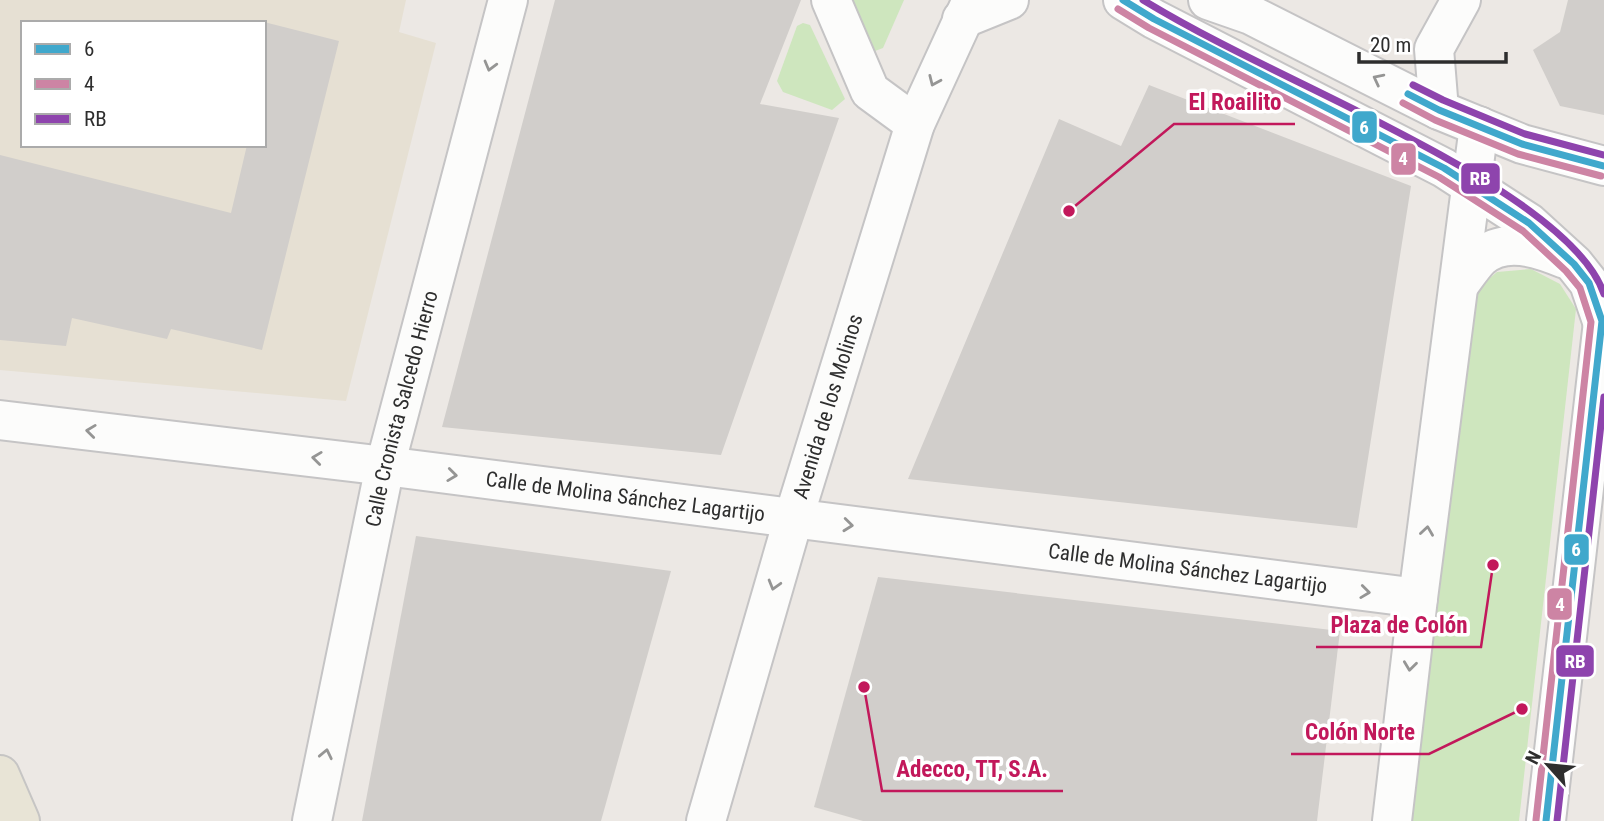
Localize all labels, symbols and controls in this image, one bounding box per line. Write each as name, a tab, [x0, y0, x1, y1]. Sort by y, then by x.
legend	[21, 21, 266, 147]
scale bar	[1359, 21, 1506, 65]
text: 20 m	[1370, 33, 1411, 57]
text: 6	[84, 37, 94, 61]
one-way arrow	[484, 60, 498, 72]
text: 4	[84, 72, 94, 96]
one-way arrow	[1373, 73, 1385, 87]
one-way arrow	[928, 74, 942, 87]
callout: El Roailito	[1174, 80, 1295, 124]
text: El Roailito	[1189, 89, 1281, 116]
text: RB	[84, 107, 107, 131]
line badge: 6	[1351, 110, 1378, 144]
text: 6	[1359, 116, 1369, 139]
line badge: 4	[1390, 142, 1417, 176]
text: 4	[1398, 147, 1408, 170]
line badge: RB	[1460, 162, 1501, 195]
text: RB	[1469, 167, 1491, 190]
street label: Calle Cronista Salcedo Hierro	[361, 288, 443, 529]
street label: Avenida de los Molinos	[788, 311, 868, 502]
one-way arrow	[85, 424, 97, 439]
one-way arrow	[311, 451, 323, 466]
street label: Calle de Molina Sánchez Lagartijo	[484, 467, 766, 526]
one-way arrow	[447, 468, 458, 483]
one-way arrow	[842, 518, 854, 533]
one-way arrow	[1420, 525, 1435, 537]
line badge: 6	[1563, 533, 1590, 566]
text: 6	[1571, 538, 1581, 561]
street label: Calle de Molina Sánchez Lagartijo	[1047, 539, 1329, 598]
one-way arrow	[767, 579, 782, 591]
one-way arrow	[1360, 584, 1371, 599]
line badge: 4	[1546, 587, 1573, 621]
text: 4	[1555, 593, 1565, 616]
callout: Plaza de Colón	[1316, 603, 1481, 647]
text: Plaza de Colón	[1330, 612, 1468, 639]
line badge: RB	[1555, 644, 1595, 678]
text: RB	[1564, 650, 1586, 673]
one-way arrow	[1403, 661, 1418, 672]
callout: Colón Norte	[1291, 710, 1429, 754]
text: Colón Norte	[1305, 719, 1415, 746]
north arrow	[1513, 730, 1583, 800]
callout: Adecco, TT, S.A.	[882, 747, 1063, 791]
text: N	[1520, 747, 1546, 768]
one-way arrow	[317, 748, 332, 760]
text: Adecco, TT, S.A.	[896, 756, 1048, 783]

